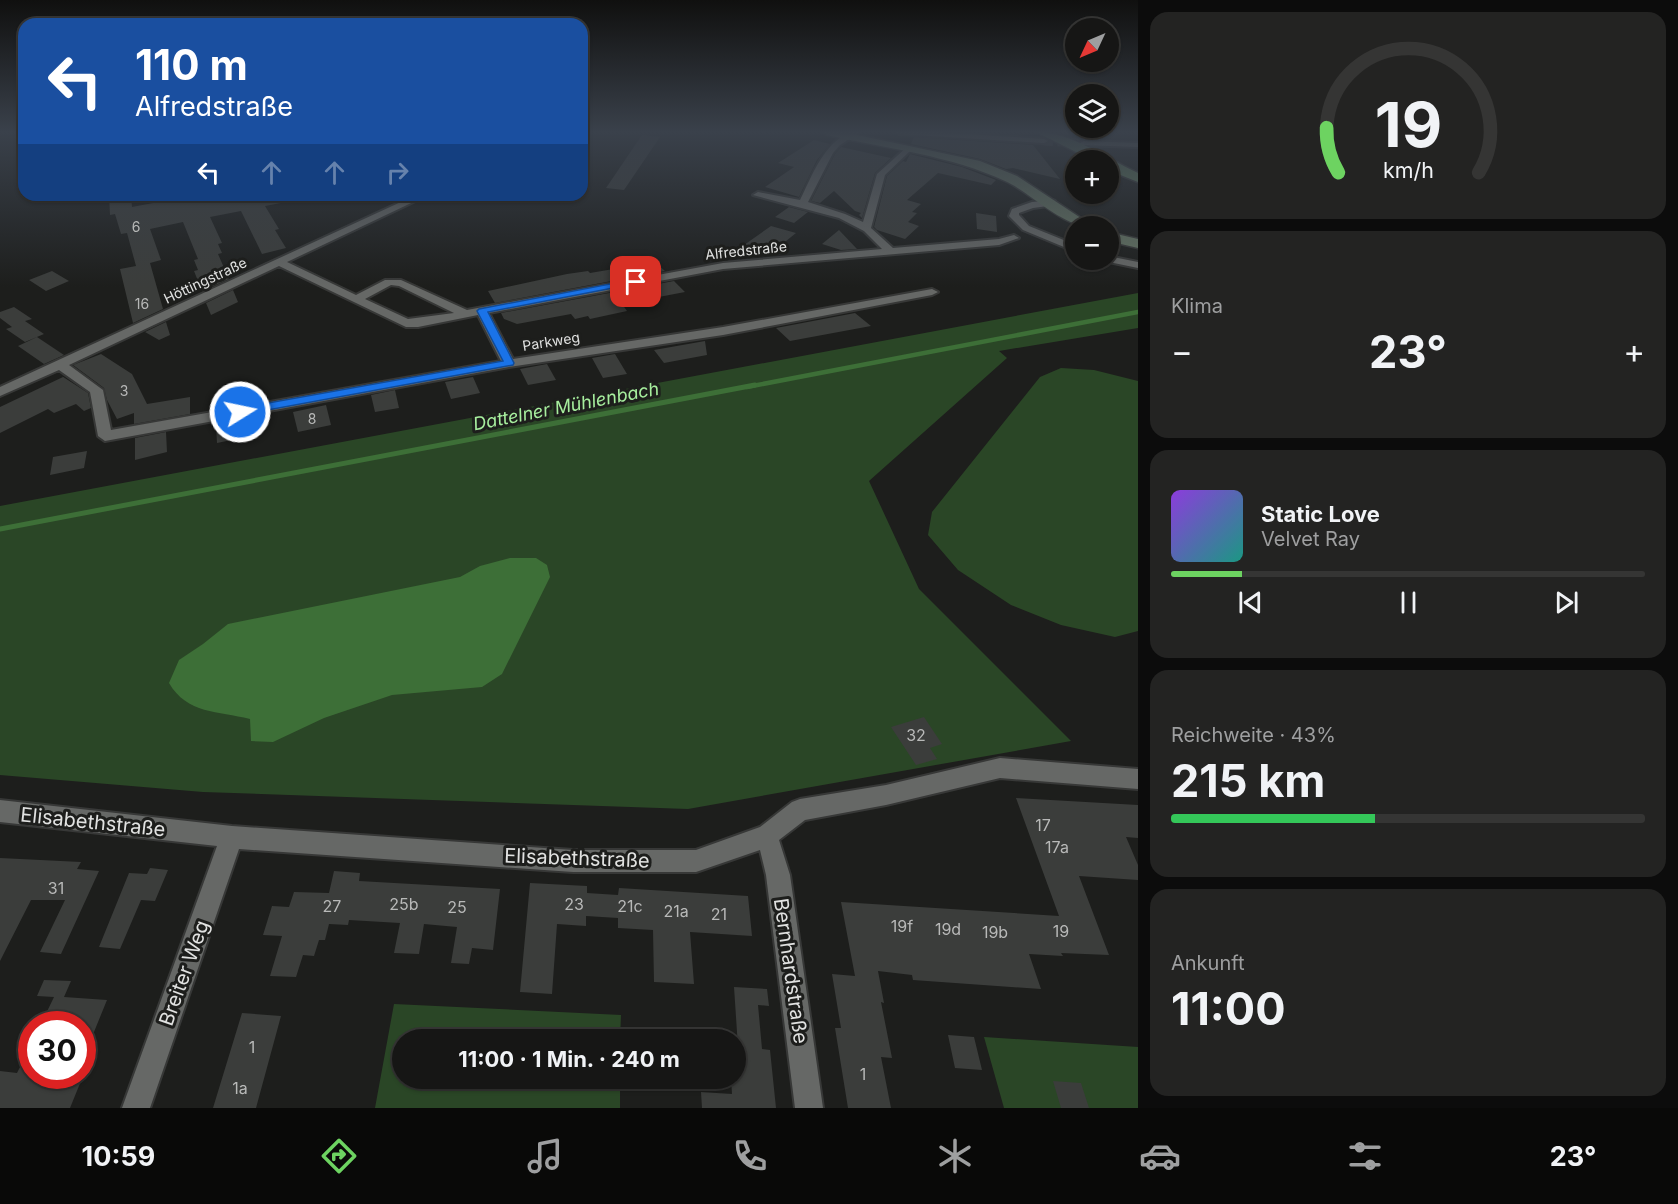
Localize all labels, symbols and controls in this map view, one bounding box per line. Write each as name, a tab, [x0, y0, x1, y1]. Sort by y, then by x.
north arrow	[1065, 18, 1119, 72]
map controls	[1065, 18, 1119, 270]
text: 110 m	[135, 39, 248, 90]
icon: left	[36, 42, 114, 120]
button: layers	[1065, 84, 1119, 138]
text: 19	[1374, 87, 1442, 162]
text: Alfredstraße	[135, 90, 293, 123]
button: +	[1065, 150, 1119, 204]
icon: left	[192, 156, 225, 189]
icon: ahead	[255, 156, 288, 189]
icon: ahead	[318, 156, 351, 189]
icon: right	[381, 156, 414, 189]
text: km/h	[1383, 157, 1433, 183]
button: −	[1065, 216, 1119, 270]
house number: 6	[132, 218, 140, 235]
street label: Alfredstraße	[704, 237, 788, 263]
street label: Höttingstraße	[161, 253, 249, 307]
pin	[610, 256, 661, 307]
icon: arrive	[619, 265, 652, 298]
text: Klima	[1171, 294, 1223, 318]
house number: 16	[135, 295, 149, 312]
text: 23°	[1369, 324, 1447, 379]
street label: Parkweg	[521, 328, 581, 354]
text: −	[1171, 331, 1193, 371]
text: +	[1623, 331, 1645, 371]
water label: Dattelner Mühlenbach	[471, 378, 661, 434]
position arrow	[208, 380, 272, 444]
house number: 3	[120, 382, 128, 399]
house number: 8	[308, 410, 316, 427]
text: Static Love	[1261, 501, 1380, 527]
text: Velvet Ray	[1261, 527, 1360, 551]
icon: previous	[1234, 586, 1267, 619]
icon: pause	[1392, 586, 1425, 619]
icon: next	[1550, 586, 1583, 619]
text: Reichweite · 43%	[1171, 723, 1336, 747]
house number: 32	[906, 725, 926, 745]
text: 215 km	[1171, 753, 1325, 808]
street label: Elisabethstraße	[19, 802, 167, 842]
house number: 17	[1035, 815, 1051, 835]
house number: 17a	[1045, 837, 1069, 857]
street label: Elisabethstraße	[504, 843, 650, 873]
house number: 31	[48, 878, 64, 898]
house number: 25b	[389, 894, 419, 914]
house number: 23	[564, 894, 584, 914]
house number: 27	[323, 896, 341, 916]
house number: 21c	[617, 896, 643, 916]
house number: 25	[447, 897, 467, 917]
street label: Bernhardstraße	[769, 897, 813, 1045]
house number: 21a	[663, 901, 689, 921]
house number: 21	[711, 904, 727, 924]
house number: 19f	[891, 916, 913, 936]
street label: Breiter Weg	[154, 917, 214, 1029]
house number: 19d	[935, 919, 961, 939]
house number: 19	[1053, 921, 1069, 941]
house number: 19b	[982, 922, 1008, 942]
text: Ankunft	[1171, 951, 1245, 975]
text: 11:00	[1171, 981, 1286, 1036]
speed limit sign: 30	[18, 1011, 96, 1089]
house number: 1	[249, 1037, 255, 1057]
text: 11:00 · 1 Min. · 240 m	[458, 1046, 680, 1072]
house number: 1	[860, 1064, 866, 1084]
house number: 1a	[232, 1078, 248, 1098]
icon: directions	[318, 1135, 360, 1177]
icon: music	[524, 1135, 566, 1177]
icon: phone	[729, 1135, 771, 1177]
icon: climate	[934, 1135, 976, 1177]
icon: car	[1139, 1135, 1181, 1177]
icon: filters	[1344, 1135, 1386, 1177]
text: 10:59	[82, 1140, 155, 1173]
text: 23°	[1550, 1140, 1596, 1173]

